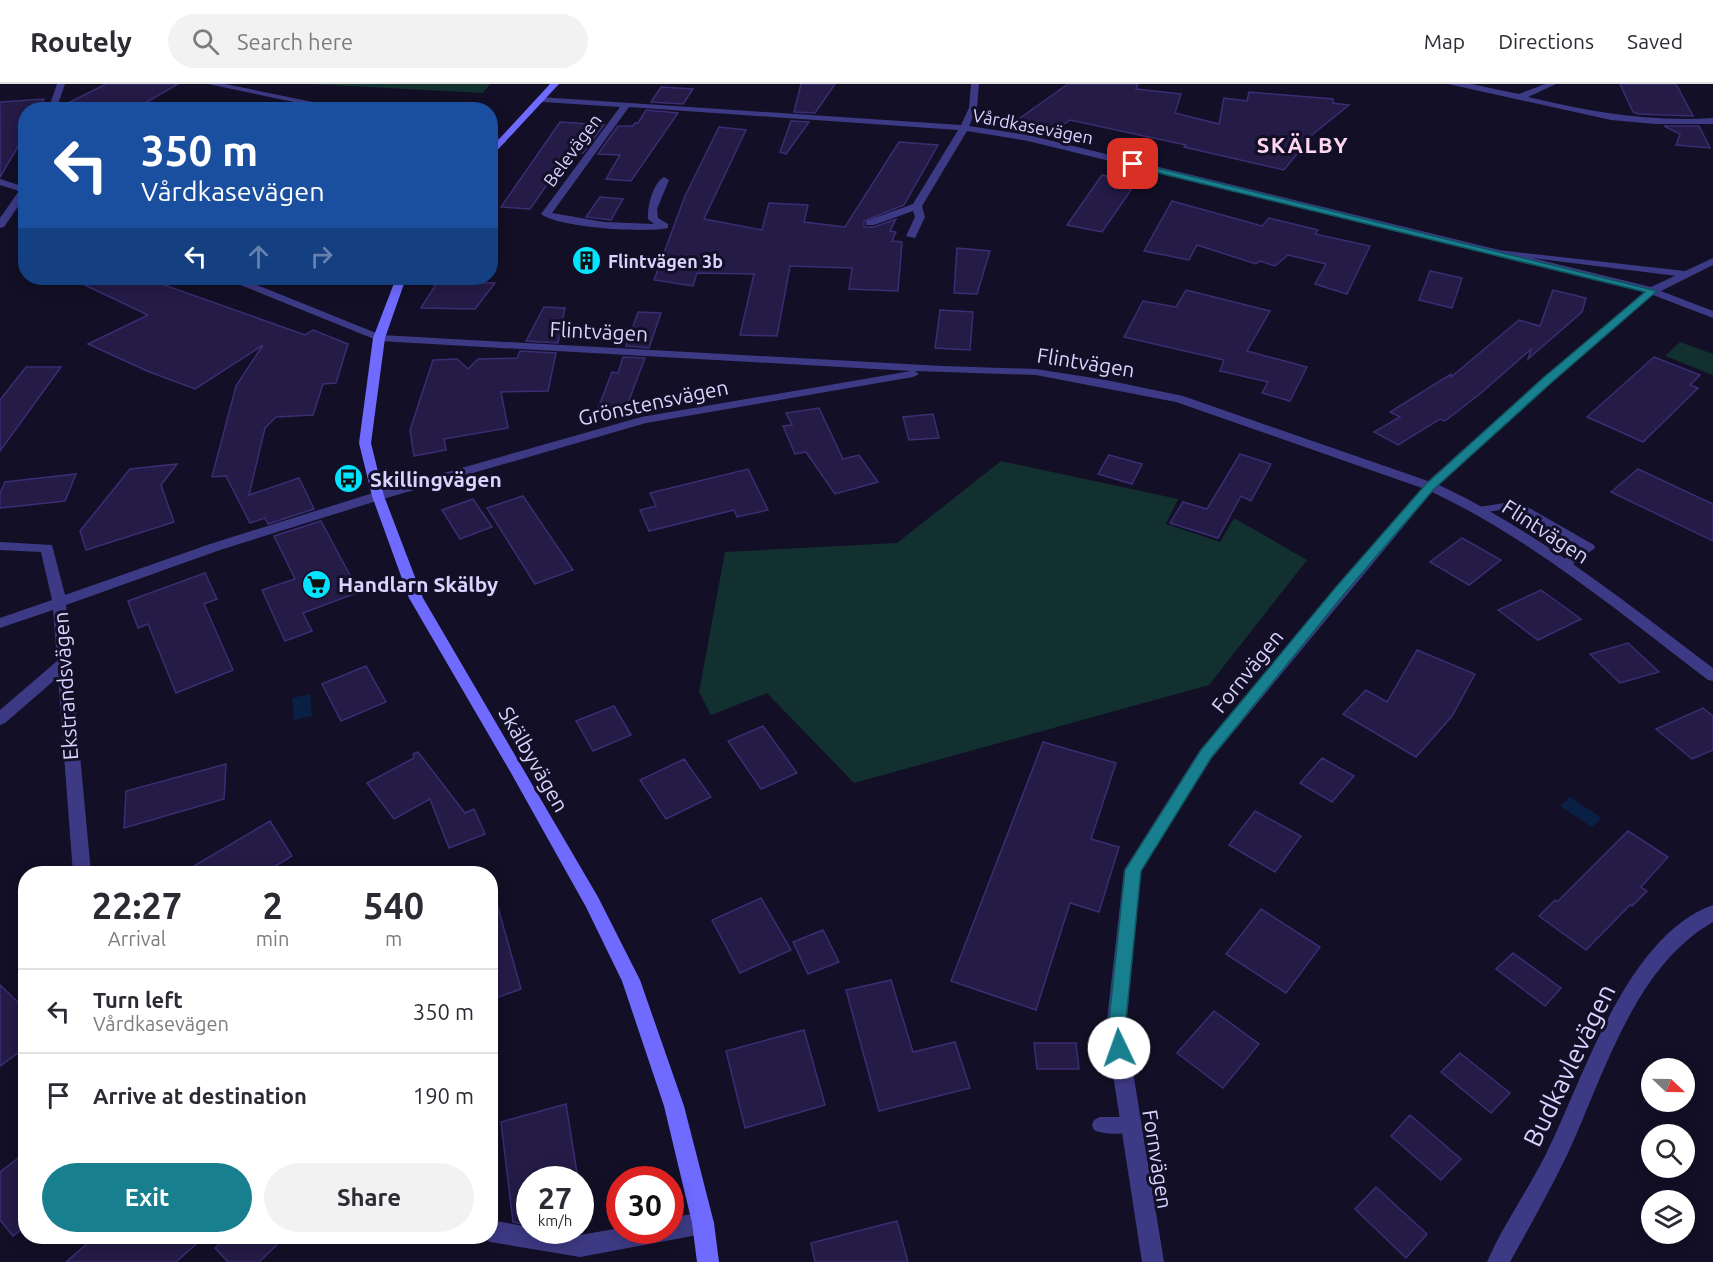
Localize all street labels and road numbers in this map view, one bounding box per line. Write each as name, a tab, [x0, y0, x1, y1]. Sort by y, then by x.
street label: Vårdkasevägen	[971, 105, 1095, 147]
street label: Belevägen	[539, 110, 605, 190]
street label: Flintvägen	[549, 316, 649, 346]
street label: Flintvägen	[1035, 342, 1137, 382]
street label: Grönstensvägen	[576, 374, 730, 430]
street label: Flintvägen	[1498, 494, 1594, 568]
street label: Ekstrandsvägen	[48, 611, 82, 761]
street label: Fornvägen	[1206, 625, 1288, 717]
street label: Skälbyvägen	[494, 702, 574, 816]
street label: Budkavlevägen	[1517, 979, 1621, 1151]
street label: Fornvägen	[1138, 1108, 1178, 1210]

